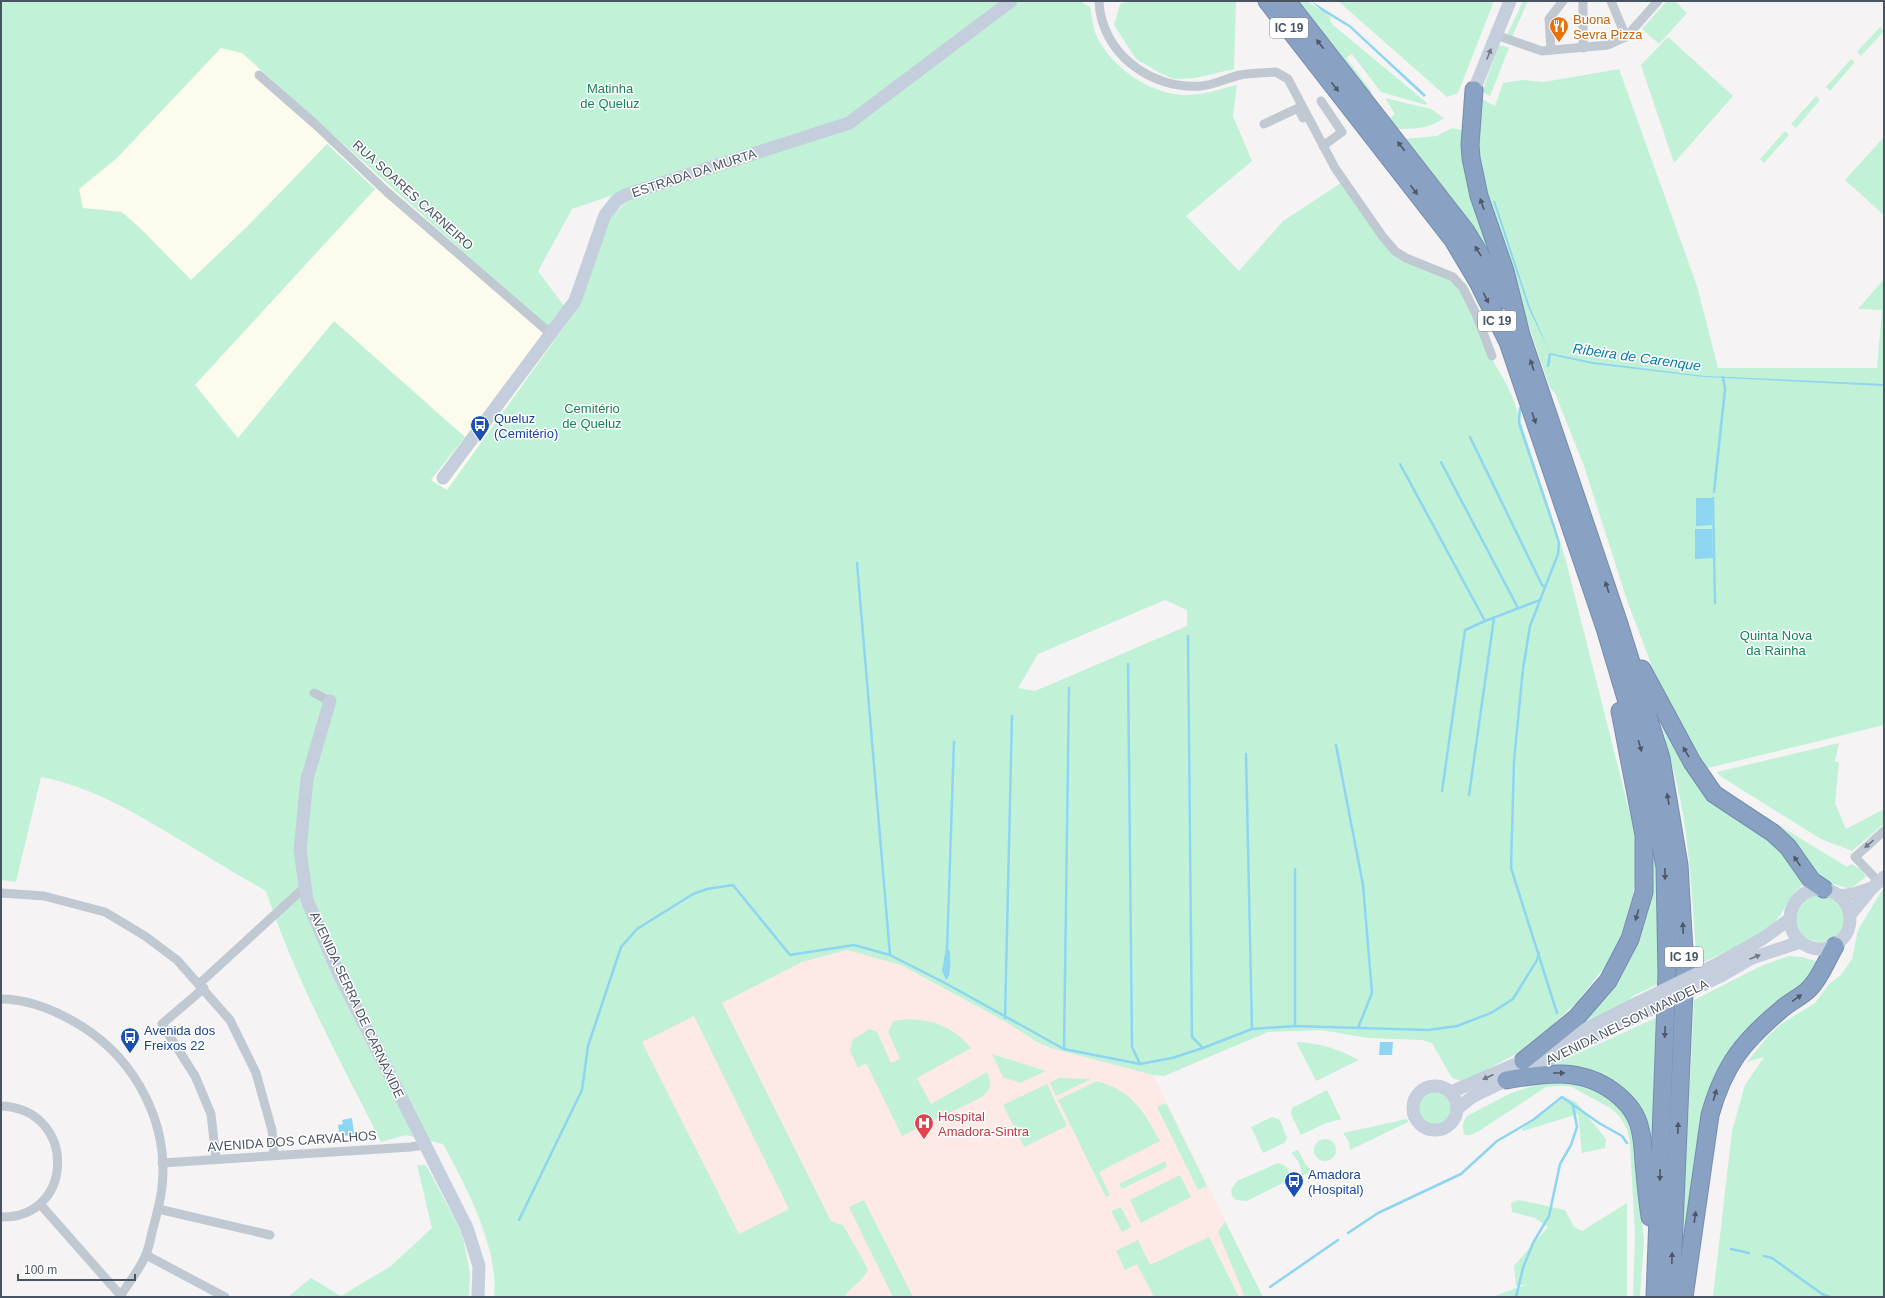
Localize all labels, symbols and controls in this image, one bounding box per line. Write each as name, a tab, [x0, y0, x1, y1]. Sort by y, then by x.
place label: Buona Sevra Pizza	[1573, 12, 1643, 42]
restaurant icon: Buona Sevra Pizza	[1548, 15, 1570, 43]
road number: IC 19	[1270, 18, 1308, 38]
one-way arrow	[1316, 38, 1325, 49]
one-way arrow	[1486, 48, 1492, 59]
park label: Matinha de Queluz	[580, 81, 640, 111]
one-way arrow	[1331, 81, 1339, 92]
street label: RUA SOARES CARNEIRO	[350, 137, 476, 253]
one-way arrow	[1396, 141, 1405, 152]
street label: ESTRADA DA MURTA	[630, 146, 759, 200]
one-way arrow	[1410, 184, 1419, 195]
one-way arrow	[1479, 197, 1485, 209]
one-way arrow	[1474, 245, 1481, 257]
one-way arrow	[1483, 292, 1489, 303]
road number: IC 19	[1478, 311, 1516, 331]
water label: Ribeira de Carenque	[1572, 340, 1702, 374]
one-way arrow	[1528, 359, 1534, 371]
park label: Cemitério de Queluz	[562, 401, 622, 431]
place label: Queluz (Cemitério)	[494, 411, 558, 441]
one-way arrow	[1531, 413, 1537, 425]
bus stop icon: Queluz (Cemitério)	[469, 414, 491, 442]
one-way arrow	[1604, 581, 1610, 593]
park label: Quinta Nova da Rainha	[1740, 628, 1813, 658]
one-way arrow	[1637, 740, 1643, 752]
one-way arrow	[1683, 746, 1690, 758]
one-way arrow	[1665, 793, 1671, 806]
one-way arrow	[1864, 839, 1874, 848]
one-way arrow	[1793, 856, 1801, 866]
one-way arrow	[1662, 868, 1668, 881]
street label: AVENIDA SERRA DE CARNAXIDE	[307, 909, 407, 1101]
one-way arrow	[1634, 909, 1640, 921]
one-way arrow	[1679, 922, 1686, 934]
road number: IC 19	[1665, 947, 1703, 967]
one-way arrow	[1750, 954, 1762, 960]
street label: AVENIDA NELSON MANDELA	[1543, 976, 1711, 1068]
one-way arrow	[1792, 994, 1803, 1002]
place label: Avenida dos Freixos 22	[144, 1023, 216, 1053]
bus stop icon: Avenida dos Freixos 22	[119, 1026, 141, 1054]
one-way arrow	[1662, 1026, 1669, 1038]
one-way arrow	[1553, 1070, 1566, 1076]
one-way arrow	[1482, 1074, 1493, 1080]
one-way arrow	[1712, 1089, 1718, 1101]
place label: Hospital Amadora-Sintra	[938, 1109, 1030, 1139]
hospital icon: Hospital Amadora-Sintra	[913, 1112, 935, 1140]
one-way arrow	[1675, 1121, 1681, 1134]
street label: AVENIDA DOS CARVALHOS	[207, 1128, 378, 1154]
place label: Amadora (Hospital)	[1308, 1167, 1364, 1197]
one-way arrow	[1657, 1169, 1663, 1182]
bus stop icon: Amadora (Hospital)	[1283, 1170, 1305, 1198]
one-way arrow	[1692, 1211, 1698, 1223]
one-way arrow	[1669, 1252, 1676, 1264]
scale bar	[18, 1256, 135, 1282]
text: 100 m	[24, 1263, 57, 1277]

